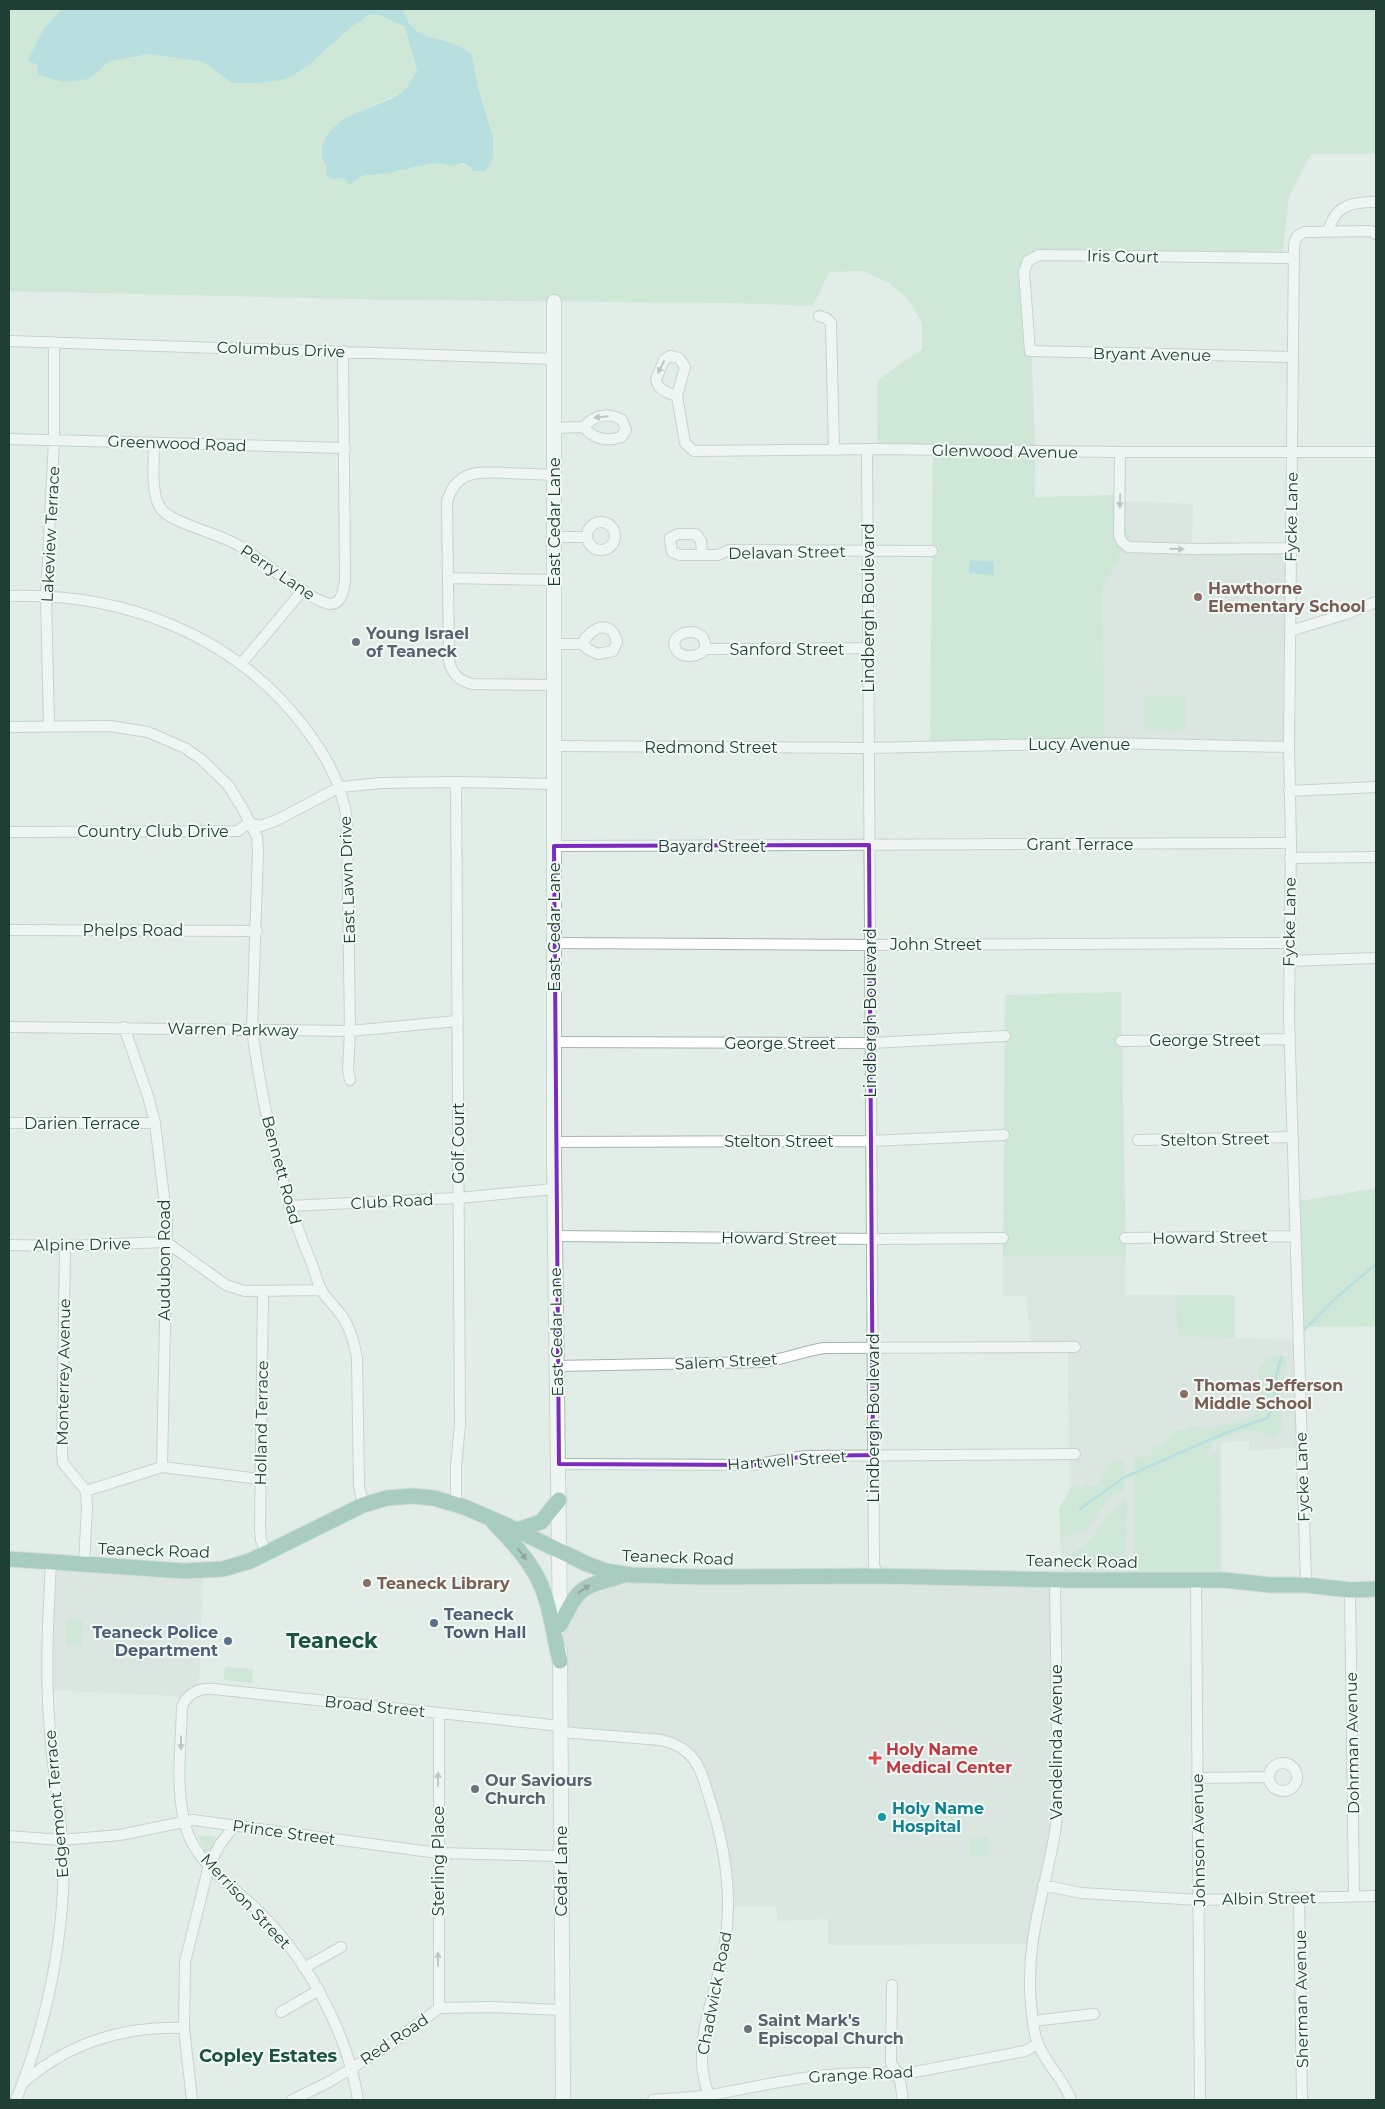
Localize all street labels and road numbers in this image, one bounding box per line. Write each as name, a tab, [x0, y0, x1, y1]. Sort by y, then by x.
street label: Iris Court	[1087, 246, 1160, 267]
street label: Columbus Drive	[216, 338, 346, 361]
street label: Bryant Avenue	[1093, 344, 1211, 365]
street label: Greenwood Road	[107, 432, 247, 455]
street label: Glenwood Avenue	[932, 441, 1078, 462]
street label: East Cedar Lane	[545, 457, 564, 587]
street label: Lakeview Terrace	[37, 465, 64, 603]
street label: Fycke Lane	[1281, 472, 1302, 562]
street label: Lindbergh Boulevard	[859, 523, 878, 693]
street label: Perry Lane	[237, 541, 319, 604]
street label: Delavan Street	[728, 542, 846, 563]
street label: Sanford Street	[729, 640, 845, 659]
street label: Lucy Avenue	[1028, 735, 1130, 754]
street label: Redmond Street	[644, 738, 778, 757]
street label: East Lawn Drive	[336, 816, 359, 944]
street label: Country Club Drive	[77, 822, 229, 841]
street label: Grant Terrace	[1026, 835, 1134, 854]
street label: Bayard Street	[658, 837, 767, 856]
street label: East Cedar Lane	[545, 862, 564, 992]
street label: Fycke Lane	[1279, 877, 1300, 967]
street label: Phelps Road	[83, 921, 183, 940]
street label: Lindbergh Boulevard	[861, 928, 880, 1098]
street label: John Street	[889, 935, 983, 954]
street label: Warren Parkway	[167, 1019, 299, 1040]
street label: George Street	[1149, 1031, 1261, 1050]
street label: George Street	[724, 1034, 836, 1053]
street label: Golf Court	[449, 1102, 468, 1184]
street label: Darien Terrace	[24, 1114, 140, 1133]
street label: Bennett Road	[258, 1114, 305, 1227]
street label: Stelton Street	[1160, 1129, 1270, 1150]
street label: Stelton Street	[724, 1132, 834, 1151]
street label: Club Road	[350, 1190, 434, 1213]
street label: Audubon Road	[155, 1199, 174, 1321]
street label: Howard Street	[1152, 1227, 1268, 1248]
street label: Howard Street	[721, 1228, 837, 1249]
street label: Alpine Drive	[33, 1234, 131, 1255]
street label: East Cedar Lane	[546, 1267, 567, 1397]
street label: Monterrey Avenue	[53, 1298, 74, 1446]
street label: Lindbergh Boulevard	[864, 1333, 883, 1503]
street label: Salem Street	[674, 1349, 778, 1374]
street label: Holland Terrace	[251, 1360, 272, 1486]
street label: Fycke Lane	[1291, 1432, 1314, 1522]
street label: Hartwell Street	[726, 1447, 848, 1474]
street label: Teaneck Road	[98, 1539, 210, 1562]
street label: Teaneck Road	[622, 1546, 734, 1569]
street label: Teaneck Road	[1026, 1551, 1138, 1572]
street label: Vandelinda Avenue	[1047, 1664, 1066, 1820]
street label: Dohrman Avenue	[1342, 1672, 1363, 1814]
street label: Broad Street	[324, 1692, 427, 1721]
street label: Edgemont Terrace	[41, 1729, 72, 1879]
street label: Johnson Avenue	[1188, 1773, 1209, 1908]
street label: Sterling Place	[429, 1806, 448, 1916]
street label: Prince Street	[231, 1816, 337, 1849]
street label: Cedar Lane	[552, 1826, 571, 1916]
street label: Merrison Street	[197, 1850, 295, 1953]
street label: Albin Street	[1222, 1888, 1317, 1909]
street label: Chadwick Road	[693, 1930, 736, 2056]
street label: Sherman Avenue	[1291, 1930, 1312, 2068]
street label: Red Road	[357, 2010, 432, 2069]
street label: Grange Road	[808, 2062, 914, 2087]

